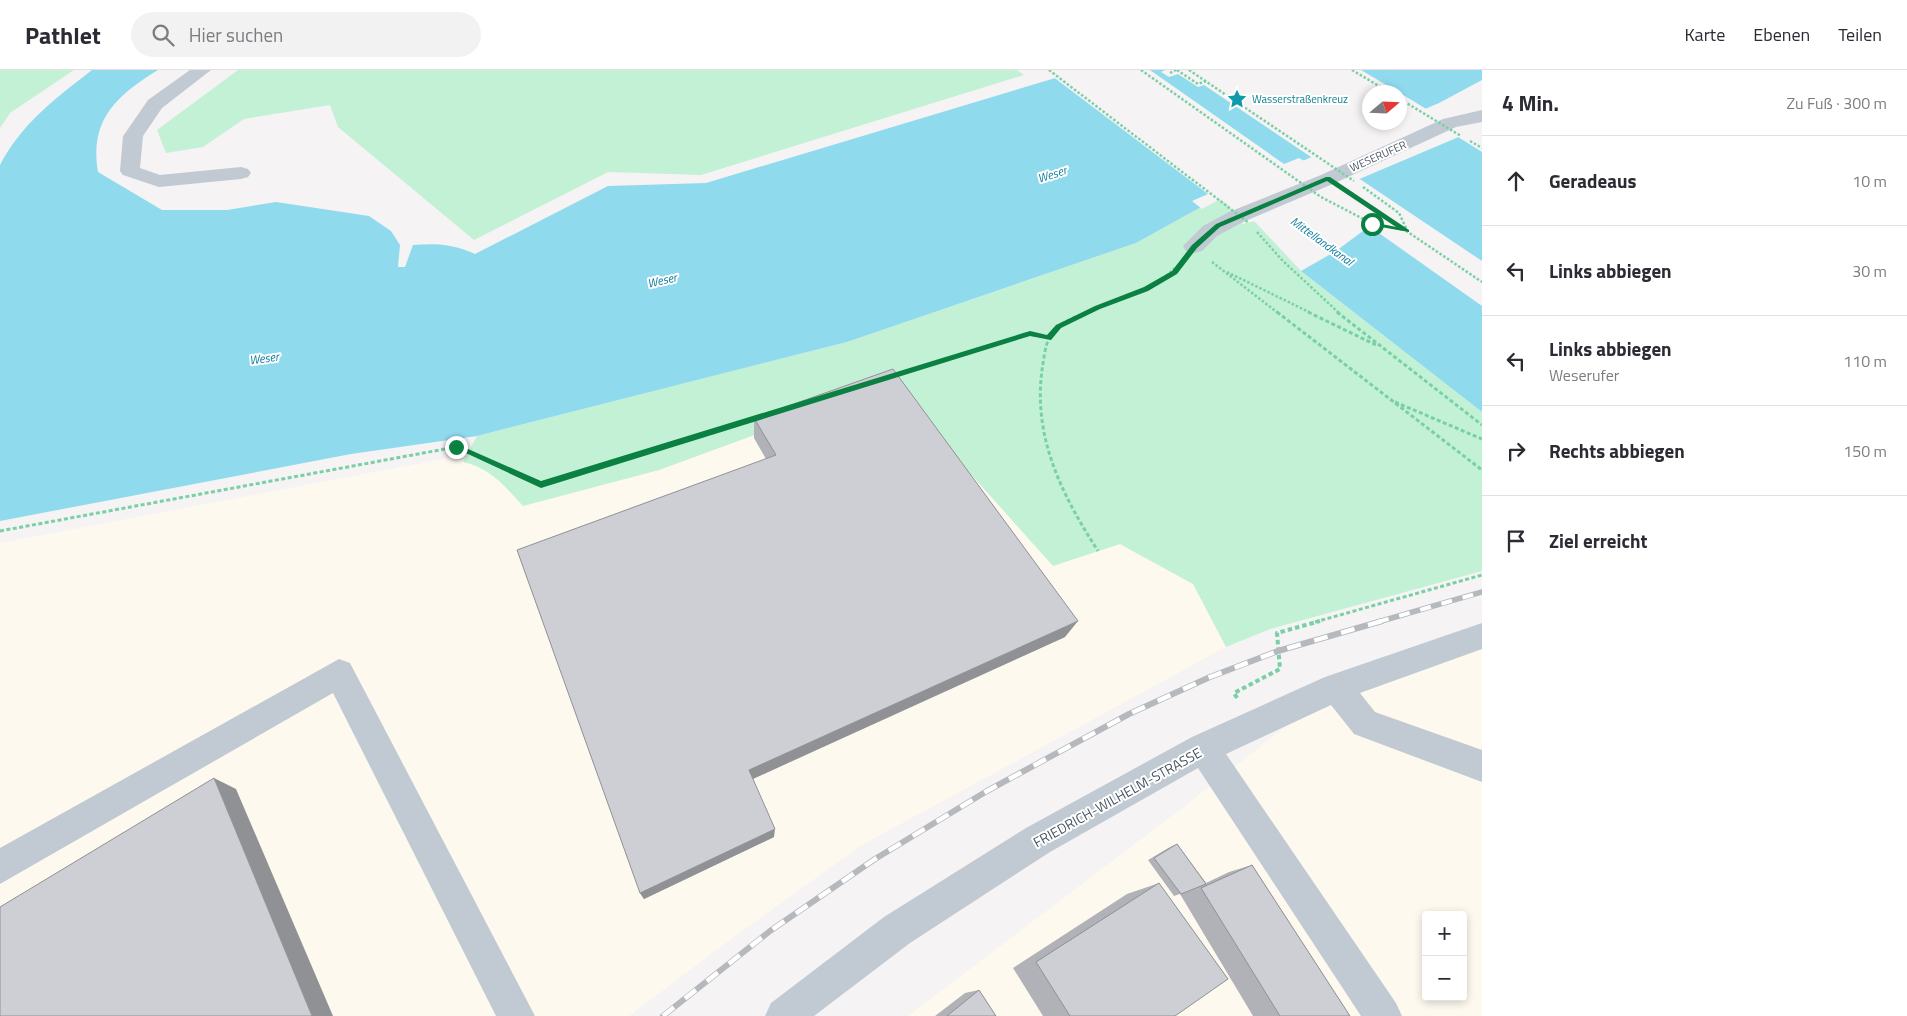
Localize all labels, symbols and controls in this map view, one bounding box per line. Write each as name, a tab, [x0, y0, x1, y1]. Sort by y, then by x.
search box	[131, 12, 481, 57]
text: Pathlet	[25, 17, 101, 53]
text: Hier suchen	[189, 20, 283, 49]
icon: search	[149, 21, 177, 49]
text: Karte	[1684, 21, 1725, 48]
text: Ebenen	[1753, 21, 1810, 48]
text: Teilen	[1838, 21, 1882, 48]
north arrow	[1362, 85, 1407, 130]
text: 4 Min.	[1502, 87, 1559, 119]
place icon: Wasserstraßenkreuz	[1226, 88, 1248, 110]
place label: Wasserstraßenkreuz	[1252, 91, 1348, 107]
text: Zu Fuß · 300 m	[1786, 91, 1887, 115]
street label: WESERUFER	[1347, 136, 1409, 176]
water label: Weser	[1035, 160, 1071, 188]
text: Geradeaus	[1549, 166, 1636, 195]
icon: ahead	[1502, 167, 1530, 195]
text: 10 m	[1852, 169, 1887, 193]
water label: Mittellandkanal	[1287, 212, 1359, 271]
route start	[1361, 213, 1384, 236]
text: Links abbiegen	[1549, 256, 1672, 285]
icon: left	[1502, 257, 1530, 285]
text: 30 m	[1852, 259, 1887, 283]
water label: Weser	[645, 267, 681, 293]
text: Links abbiegen	[1549, 334, 1672, 363]
water label: Weser	[248, 346, 282, 369]
icon: left	[1502, 347, 1530, 375]
text: 110 m	[1843, 349, 1887, 373]
text: Weserufer	[1549, 363, 1619, 387]
route end	[445, 436, 468, 459]
text: Rechts abbiegen	[1549, 436, 1685, 465]
icon: right	[1502, 437, 1530, 465]
text: 150 m	[1843, 439, 1887, 463]
text: Ziel erreicht	[1549, 526, 1647, 555]
icon: arrive	[1502, 527, 1530, 555]
street label: FRIEDRICH-WILHELM-STRASSE	[1029, 742, 1205, 852]
map controls	[1422, 911, 1467, 1001]
button: +	[1422, 911, 1467, 956]
button: −	[1422, 956, 1467, 1001]

